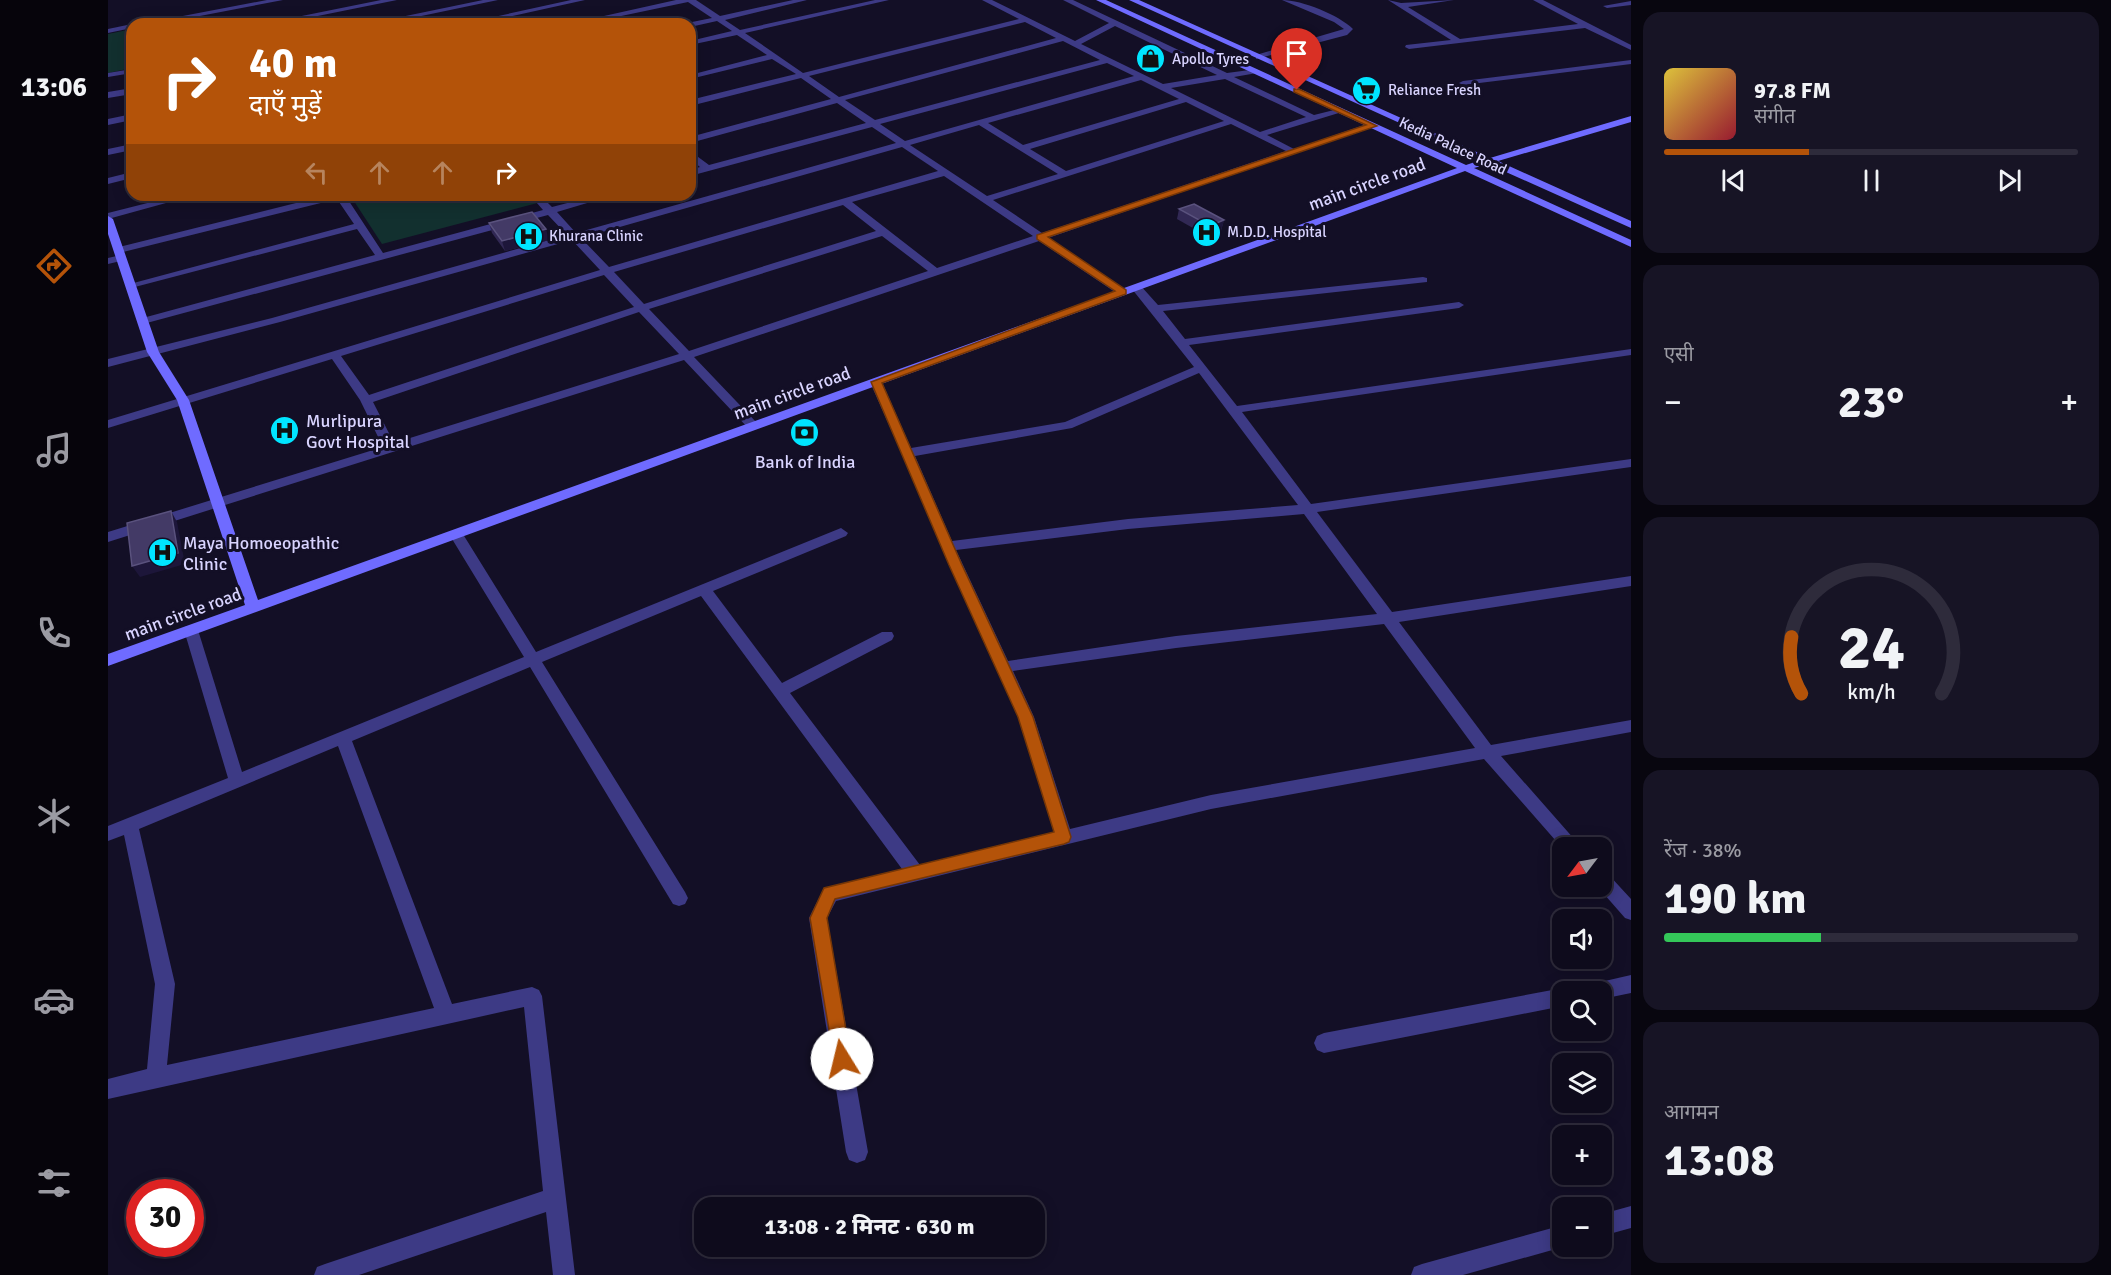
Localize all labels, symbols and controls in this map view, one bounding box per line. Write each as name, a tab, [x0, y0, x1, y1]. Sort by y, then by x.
pin	[1271, 28, 1322, 90]
icon: arrive	[1280, 37, 1313, 70]
text: 40 m	[249, 38, 338, 89]
icon: right	[150, 42, 228, 120]
shop icon: Apollo Tyres	[1135, 43, 1167, 75]
place label: Apollo Tyres	[1172, 50, 1250, 68]
text: 13:06	[21, 71, 87, 104]
supermarket icon: Reliance Fresh	[1351, 74, 1383, 106]
text: 97.8 FM	[1754, 77, 1831, 104]
place label: Reliance Fresh	[1388, 81, 1481, 99]
text: दाएँ मुड़ें	[249, 89, 322, 122]
text: संगीत	[1754, 104, 1795, 129]
street label: Kedia Palace Road	[1396, 113, 1510, 179]
street label: main circle road	[1306, 153, 1428, 215]
icon: left	[300, 156, 333, 189]
icon: ahead	[363, 156, 396, 189]
icon: ahead	[426, 156, 459, 189]
icon: right	[489, 156, 522, 189]
icon: previous	[1717, 164, 1750, 197]
icon: pause	[1855, 164, 1888, 197]
icon: next	[1993, 164, 2026, 197]
hospital icon: M.D.D. Hospital	[1190, 216, 1222, 248]
hospital icon: Khurana Clinic	[512, 220, 544, 252]
place label: M.D.D. Hospital	[1227, 223, 1327, 241]
place label: Khurana Clinic	[549, 227, 643, 245]
icon: directions	[33, 245, 75, 287]
text: एसी	[1664, 342, 1694, 367]
street label: main circle road	[731, 362, 853, 424]
text: 23°	[1838, 375, 1904, 430]
text: −	[1664, 382, 1682, 423]
text: +	[2060, 382, 2078, 423]
place label: Murlipura Govt Hospital	[306, 410, 410, 453]
hospital icon: Murlipura Govt Hospital	[269, 415, 301, 447]
bank icon: Bank of India	[789, 417, 821, 449]
icon: music	[33, 429, 75, 471]
place label: Bank of India	[755, 451, 855, 473]
place label: Maya Homoeopathic Clinic	[183, 532, 339, 575]
hospital icon: Maya Homoeopathic Clinic	[146, 537, 178, 569]
street label: main circle road	[122, 583, 244, 645]
text: 24	[1837, 610, 1905, 687]
icon: phone	[33, 612, 75, 654]
text: km/h	[1847, 680, 1895, 706]
icon: climate	[33, 795, 75, 837]
north arrow	[1552, 837, 1612, 897]
map controls	[1552, 837, 1612, 1257]
text: रेंज · 38%	[1664, 838, 1742, 863]
text: 190 km	[1664, 871, 1807, 926]
button: sound	[1552, 909, 1612, 969]
icon: car	[33, 979, 75, 1021]
button: search	[1552, 981, 1612, 1041]
position arrow	[810, 1027, 874, 1091]
button: layers	[1552, 1053, 1612, 1113]
text: आगमन	[1664, 1100, 1719, 1125]
button: +	[1552, 1125, 1612, 1185]
text: 13:08	[1664, 1133, 1774, 1188]
icon: filters	[33, 1162, 75, 1204]
speed limit sign: 30	[126, 1179, 204, 1257]
button: −	[1552, 1197, 1612, 1257]
text: 13:08 · 2 मिनट · 630 m	[764, 1213, 975, 1240]

